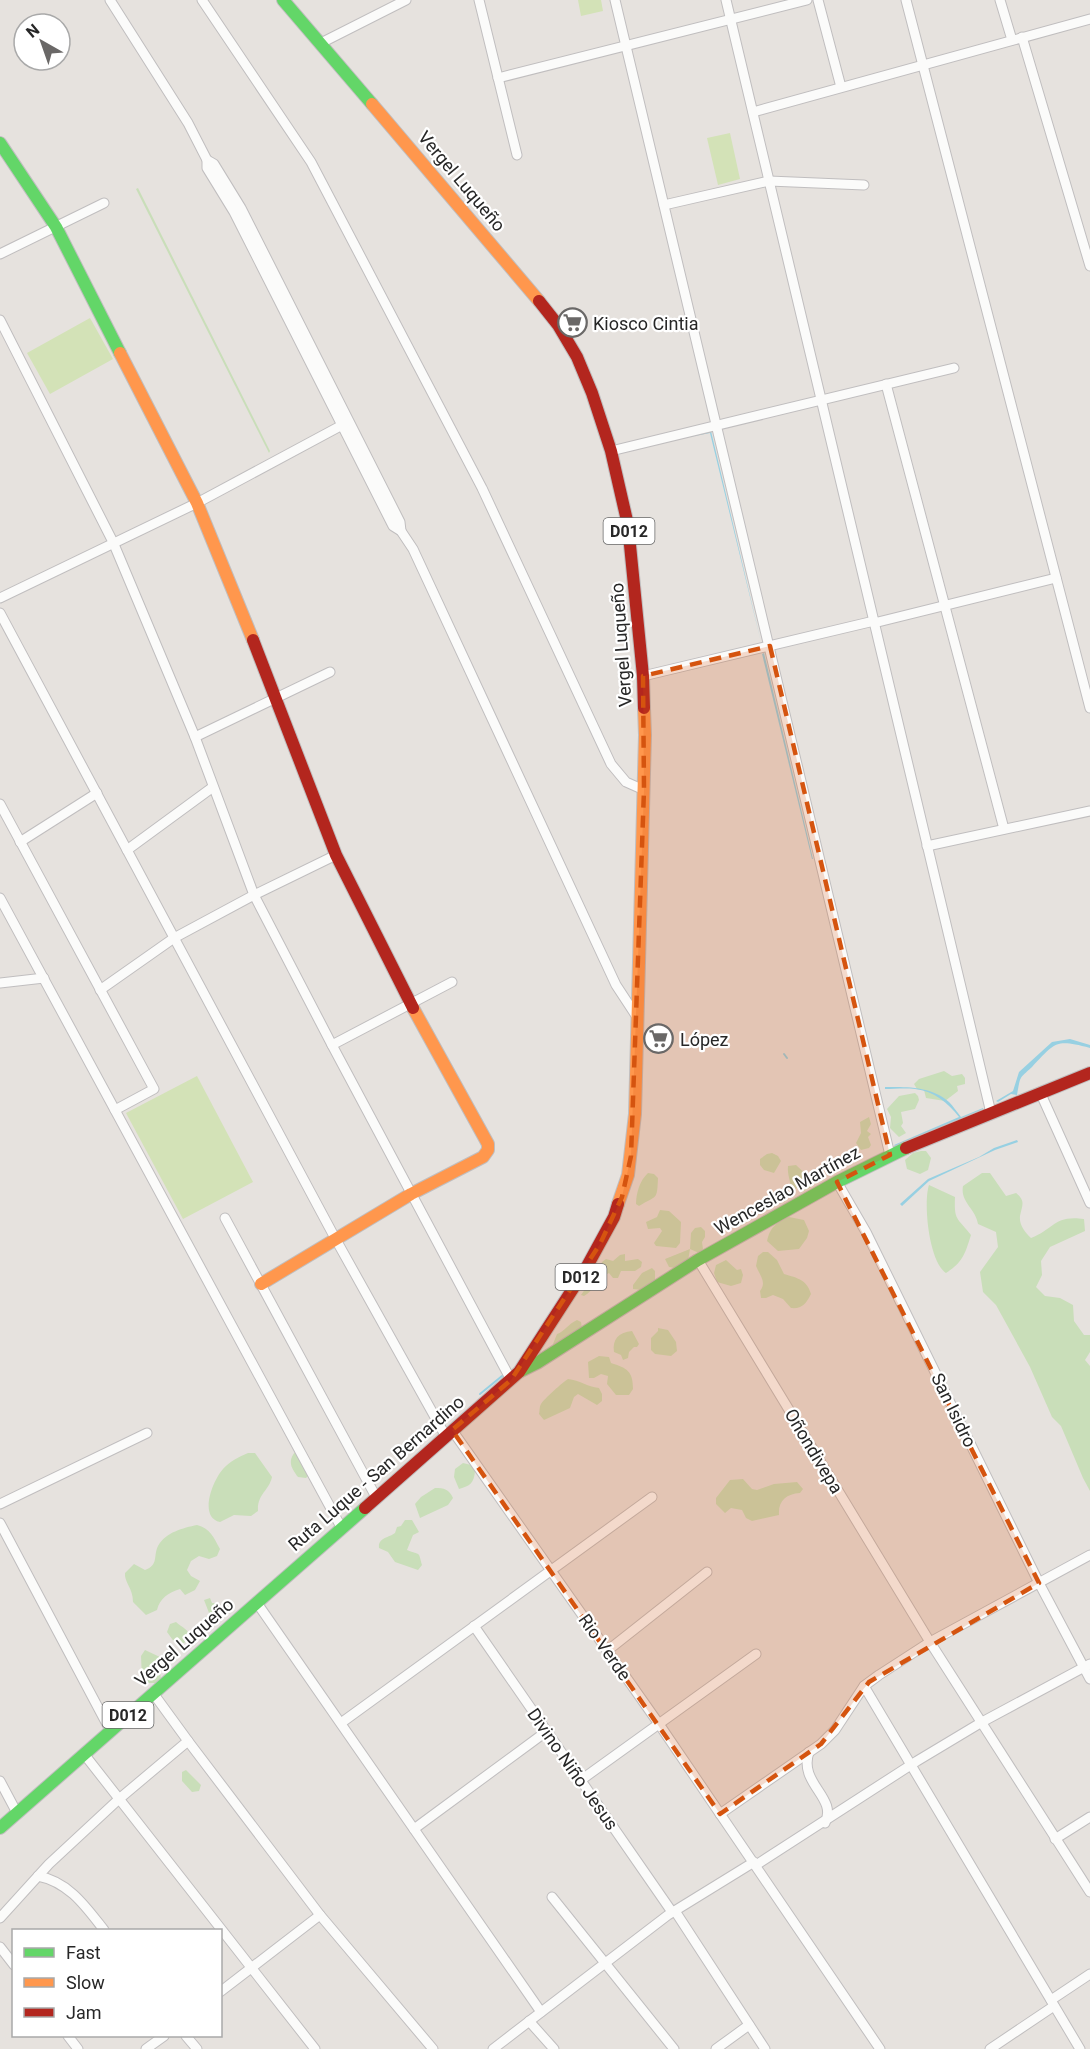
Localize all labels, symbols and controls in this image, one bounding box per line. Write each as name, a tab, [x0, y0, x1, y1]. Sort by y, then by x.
north arrow	[12, 12, 72, 72]
text: N	[22, 20, 43, 42]
street label: Vergel Luqueño	[414, 127, 510, 235]
supermarket icon: Kiosco Cintia	[556, 307, 588, 339]
place label: Kiosco Cintia	[593, 313, 698, 334]
road number: D012	[604, 518, 654, 544]
street label: Vergel Luqueño	[606, 582, 636, 708]
supermarket icon: López	[643, 1023, 675, 1055]
place label: López	[680, 1029, 729, 1050]
street label: Wenceslao Martínez	[711, 1141, 863, 1239]
road number: D012	[556, 1264, 606, 1290]
street label: San Isidro	[927, 1370, 981, 1450]
street label: Ruta Luque - San Bernardino	[284, 1391, 468, 1555]
street label: Oñondivepa	[781, 1405, 847, 1497]
street label: Vergel Luqueño	[130, 1593, 238, 1691]
street label: Rio Verde	[574, 1610, 636, 1684]
road number: D012	[102, 1702, 154, 1728]
street label: Divino Niño Jesus	[523, 1704, 623, 1834]
legend	[12, 1929, 222, 2037]
text: Fast	[66, 1942, 101, 1963]
text: Slow	[66, 1972, 105, 1993]
text: Jam	[66, 2002, 102, 2023]

